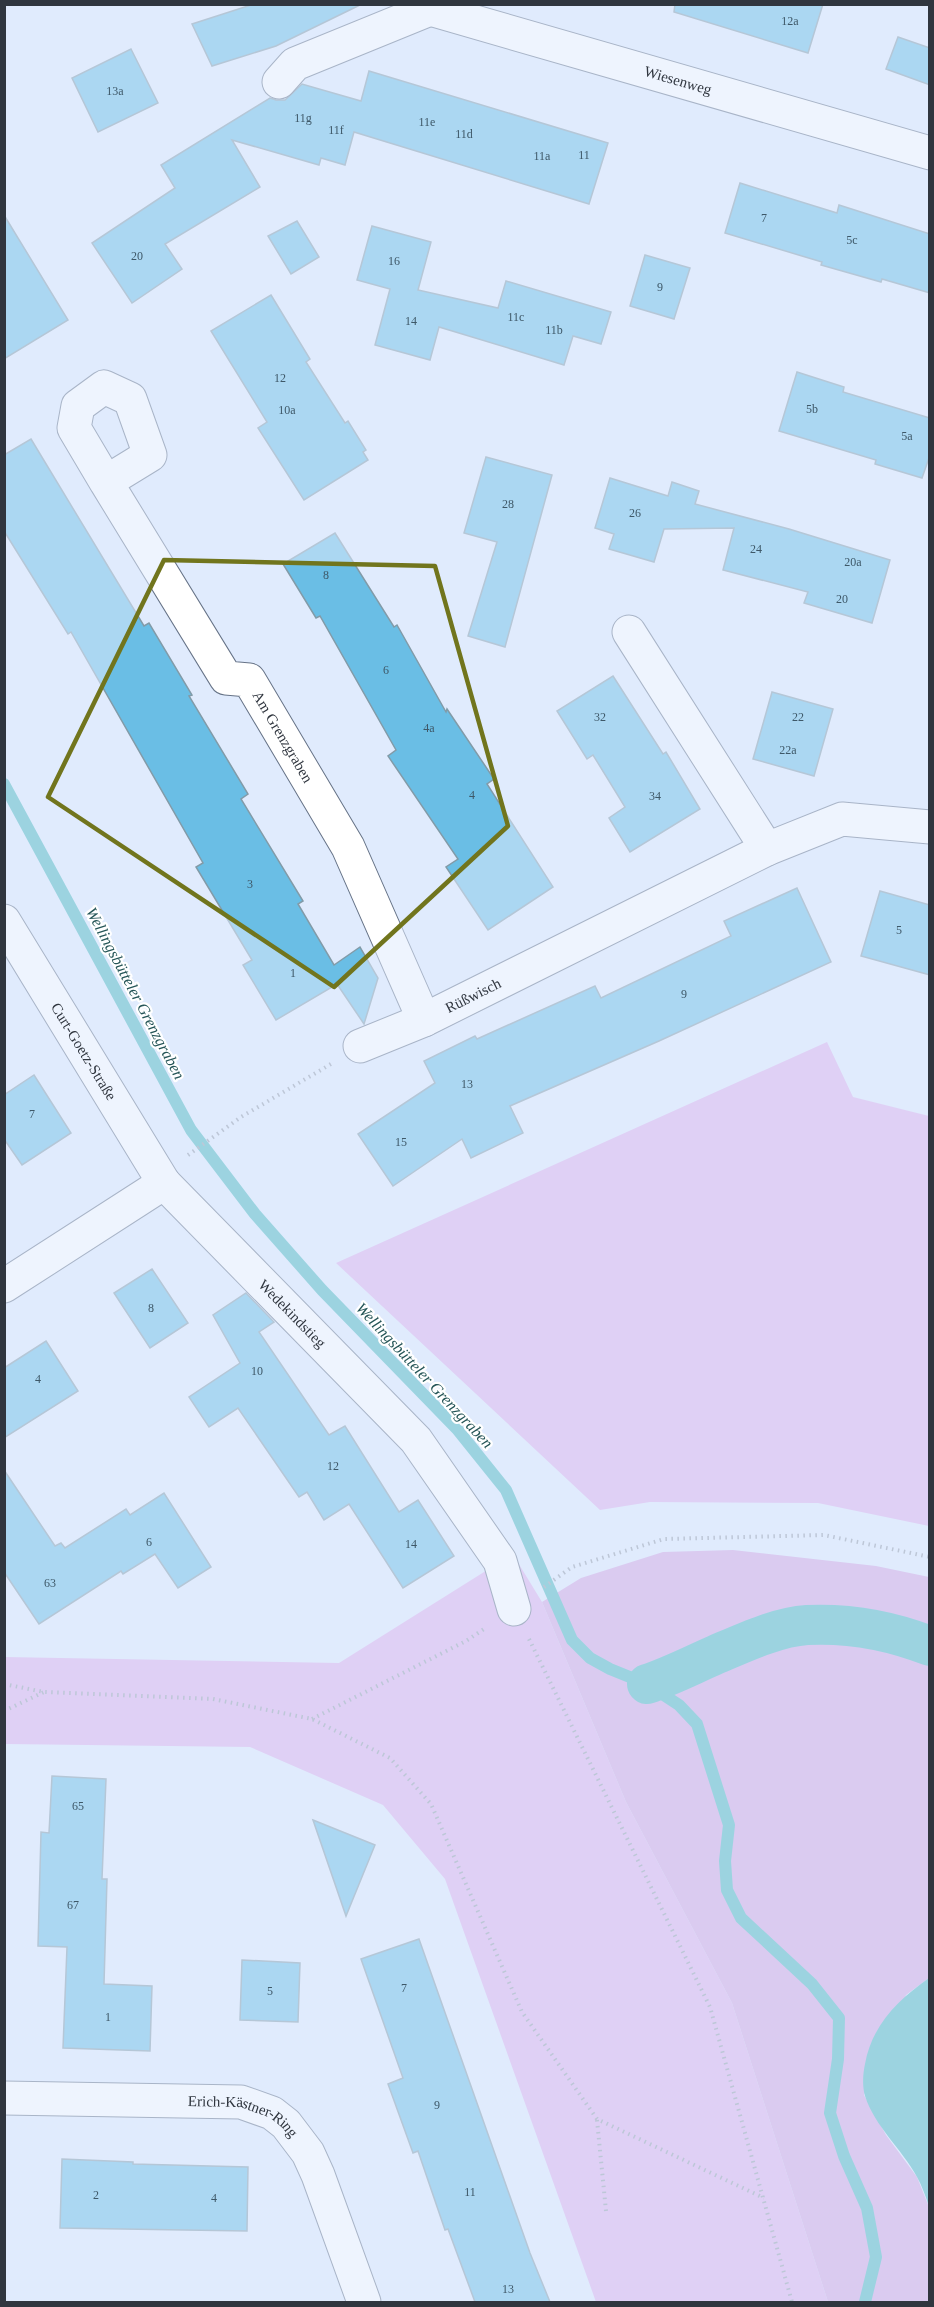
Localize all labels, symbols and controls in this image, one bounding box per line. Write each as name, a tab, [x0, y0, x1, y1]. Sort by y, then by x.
house number: 12a	[781, 14, 799, 28]
street label: Wiesenweg	[642, 63, 714, 98]
house number: 13a	[106, 84, 124, 98]
house number: 11g	[294, 111, 312, 125]
house number: 11e	[419, 115, 435, 129]
house number: 11f	[328, 123, 344, 137]
house number: 11d	[455, 127, 473, 141]
house number: 11	[578, 148, 590, 162]
house number: 11a	[534, 149, 551, 163]
house number: 7	[761, 211, 767, 225]
house number: 5c	[846, 233, 858, 247]
house number: 20	[131, 249, 143, 263]
house number: 16	[388, 254, 400, 268]
house number: 9	[657, 280, 663, 294]
house number: 11c	[508, 310, 524, 324]
house number: 14	[405, 314, 417, 328]
house number: 11b	[545, 323, 563, 337]
house number: 12	[274, 371, 286, 385]
house number: 5b	[806, 402, 818, 416]
house number: 10a	[278, 403, 296, 417]
house number: 5a	[901, 429, 913, 443]
house number: 28	[502, 497, 514, 511]
house number: 26	[629, 506, 641, 520]
house number: 24	[750, 542, 762, 556]
house number: 20a	[844, 555, 862, 569]
house number: 8	[323, 568, 329, 582]
house number: 20	[836, 592, 848, 606]
house number: 6	[383, 663, 389, 677]
street label: Am Grenzgraben	[249, 688, 316, 786]
house number: 32	[594, 710, 606, 724]
house number: 22	[792, 710, 804, 724]
house number: 4a	[423, 721, 435, 735]
house number: 22a	[779, 743, 797, 757]
house number: 4	[469, 788, 475, 802]
house number: 34	[649, 789, 661, 803]
house number: 3	[247, 877, 253, 891]
water label: Wellingsbütteler Grenzgraben	[82, 904, 188, 1083]
house number: 5	[896, 923, 902, 937]
house number: 1	[290, 966, 296, 980]
street label: Rüßwisch	[443, 975, 504, 1016]
house number: 9	[681, 987, 687, 1001]
street label: Curt-Goetz-Straße	[48, 1000, 120, 1103]
house number: 13	[461, 1077, 473, 1091]
house number: 7	[29, 1107, 35, 1121]
house number: 15	[395, 1135, 407, 1149]
street label: Wedekindstieg	[255, 1276, 329, 1351]
water label: Wellingsbütteler Grenzgraben	[352, 1299, 496, 1452]
house number: 8	[148, 1301, 154, 1315]
house number: 10	[251, 1364, 263, 1378]
house number: 4	[35, 1372, 41, 1386]
house number: 12	[327, 1459, 339, 1473]
house number: 6	[146, 1535, 152, 1549]
house number: 14	[405, 1537, 417, 1551]
house number: 63	[44, 1576, 56, 1590]
house number: 65	[72, 1799, 84, 1813]
house number: 67	[67, 1898, 79, 1912]
house number: 7	[401, 1981, 407, 1995]
house number: 5	[267, 1984, 273, 1998]
house number: 1	[105, 2010, 111, 2024]
street label: Erich-Kästner-Ring	[188, 2093, 301, 2141]
house number: 9	[434, 2098, 440, 2112]
house number: 11	[464, 2185, 476, 2199]
house number: 2	[93, 2188, 99, 2202]
house number: 4	[211, 2191, 217, 2205]
house number: 13	[502, 2282, 514, 2296]

